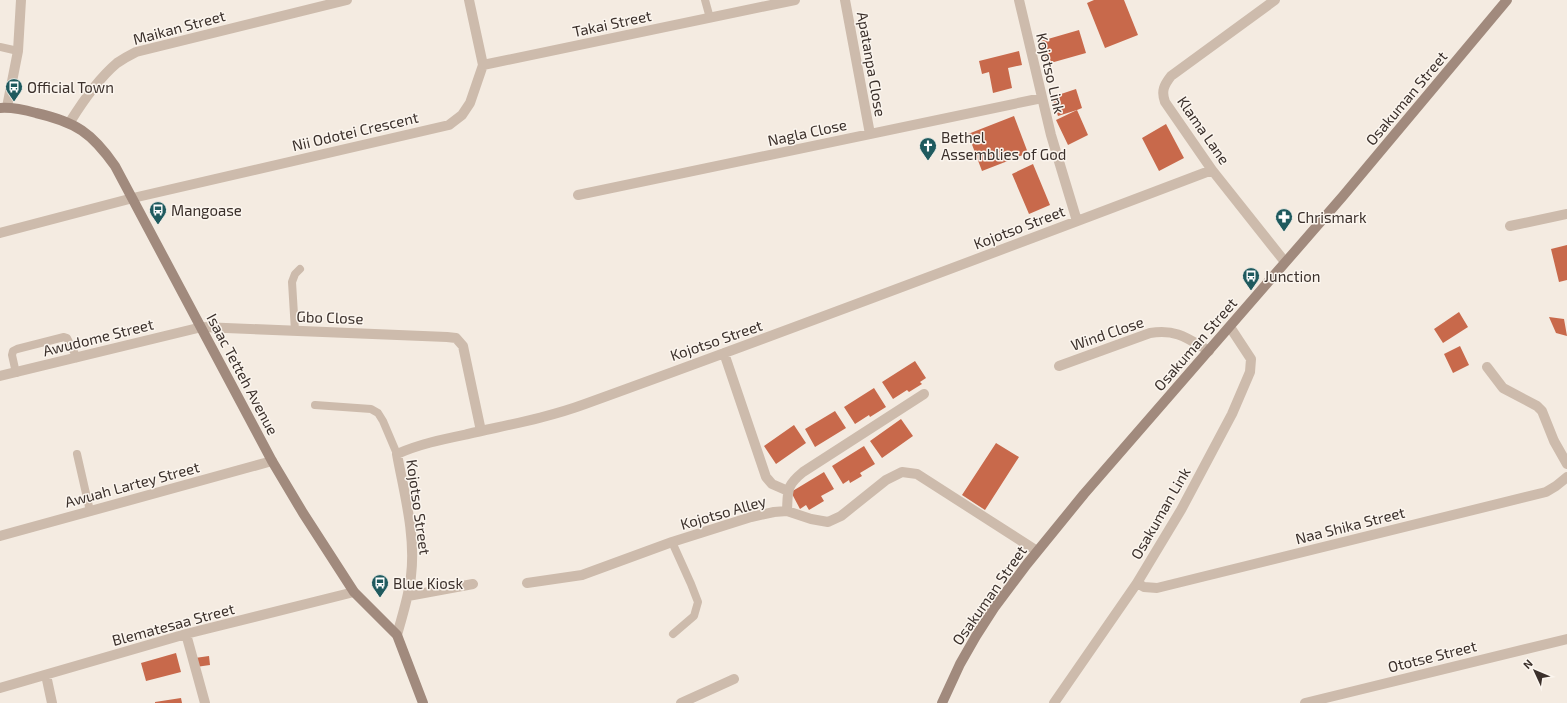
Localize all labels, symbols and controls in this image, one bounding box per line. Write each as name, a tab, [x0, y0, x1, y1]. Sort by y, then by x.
street label: Maikan Street	[131, 6, 227, 48]
street label: Takai Street	[571, 6, 653, 40]
street label: Apatanpa Close	[854, 10, 890, 118]
street label: Kojotso Link	[1032, 31, 1069, 116]
street label: Osakuman Street	[1361, 47, 1451, 149]
bus stop icon: Official Town	[4, 77, 24, 102]
place label: Official Town	[27, 78, 114, 96]
street label: Klama Lane	[1174, 92, 1234, 168]
street label: Nii Odotei Crescent	[290, 108, 420, 154]
street label: Nagla Close	[766, 115, 848, 149]
place label: Bethel Assemblies of God	[941, 128, 1066, 163]
church icon: Bethel Assemblies of God	[918, 136, 938, 161]
bus stop icon: Mangoase	[148, 200, 168, 225]
place label: Mangoase	[171, 201, 242, 219]
street label: Kojotso Street	[971, 201, 1068, 254]
pharmacy icon: Chrismark	[1274, 207, 1294, 232]
place label: Chrismark	[1297, 208, 1367, 226]
bus stop icon: Junction	[1241, 266, 1261, 291]
place label: Junction	[1264, 267, 1320, 285]
street label: Osakuman Street	[1150, 294, 1240, 394]
street label: Gbo Close	[296, 307, 364, 327]
street label: Isaac Tetteh Avenue	[203, 310, 283, 438]
street label: Wind Close	[1068, 312, 1146, 354]
street label: Awudome Street	[41, 314, 155, 359]
street label: Kojotso Street	[668, 316, 765, 365]
street label: Awuah Lartey Street	[63, 457, 202, 511]
street label: Kojotso Street	[402, 458, 435, 556]
street label: Osakuman Link	[1126, 463, 1194, 562]
street label: Kojotso Alley	[678, 491, 768, 534]
street label: Naa Shika Street	[1293, 503, 1407, 547]
street label: Osakuman Street	[948, 542, 1030, 648]
bus stop icon: Blue Kiosk	[370, 573, 390, 598]
place label: Blue Kiosk	[393, 574, 463, 592]
street label: Blematesaa Street	[110, 599, 236, 649]
street label: Ototse Street	[1386, 636, 1478, 676]
north arrow	[1515, 651, 1555, 691]
text: N	[1520, 656, 1535, 671]

